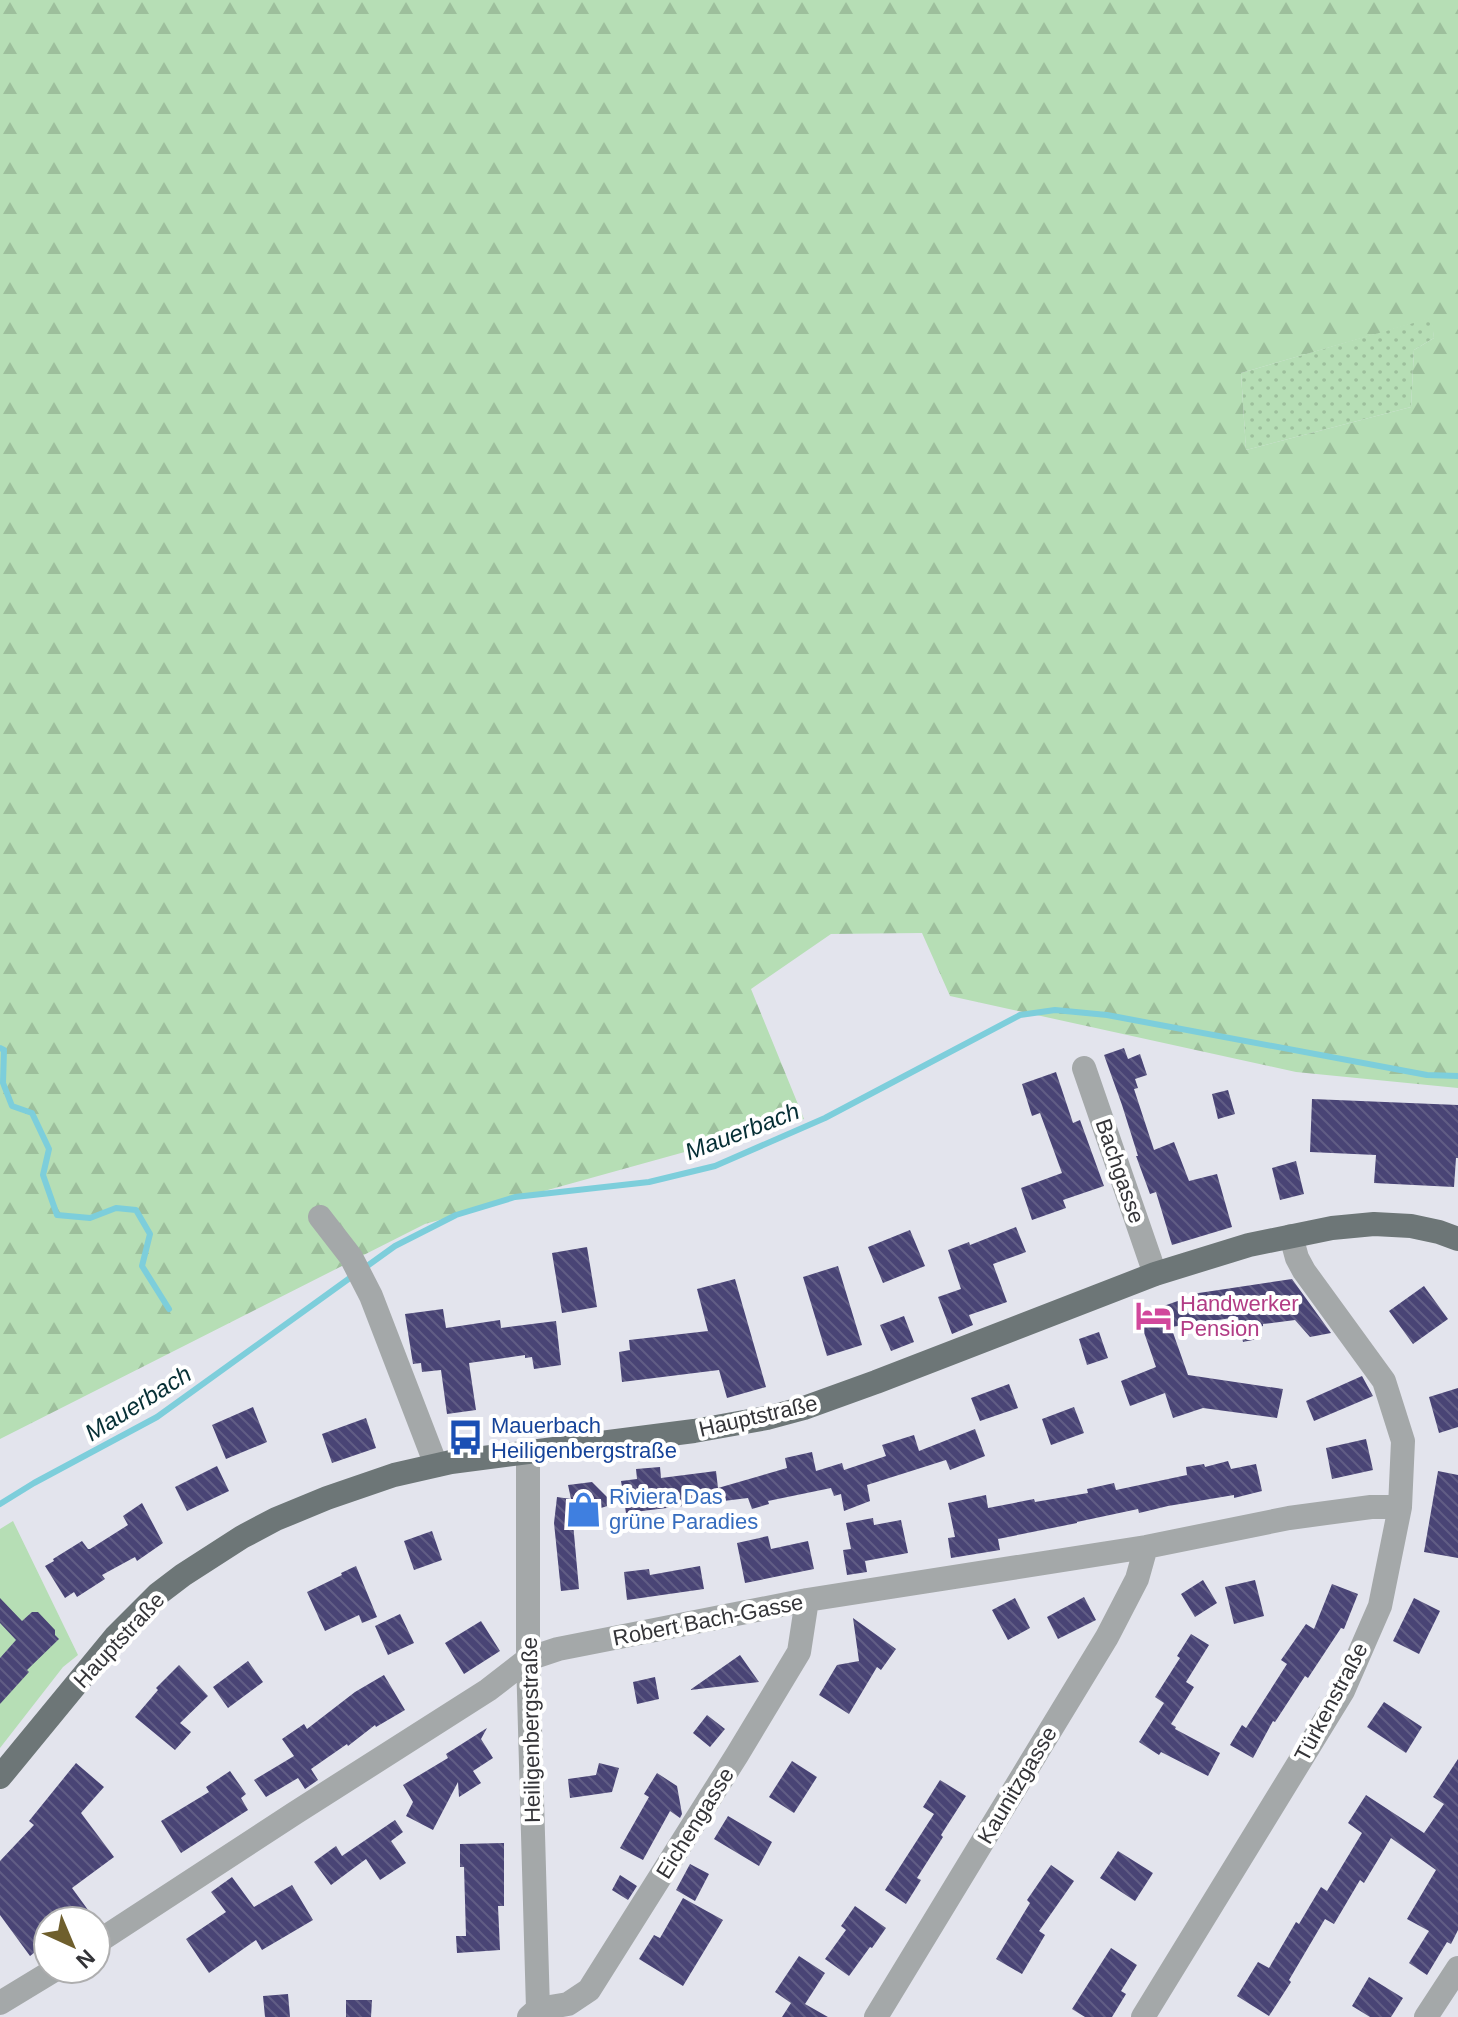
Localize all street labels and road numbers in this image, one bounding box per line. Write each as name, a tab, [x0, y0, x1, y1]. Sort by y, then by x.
street label: Bachgasse	[1090, 1115, 1150, 1227]
street label: Hauptstraße	[696, 1390, 820, 1442]
street label: Hauptstraße	[69, 1587, 169, 1693]
street label: Robert Bach-Gasse	[611, 1589, 805, 1651]
street label: Heiligenbergstraße	[517, 1637, 545, 1823]
street label: Türkenstraße	[1289, 1638, 1373, 1766]
street label: Kaunitzgasse	[972, 1722, 1062, 1848]
street label: Eichengasse	[651, 1763, 739, 1883]

